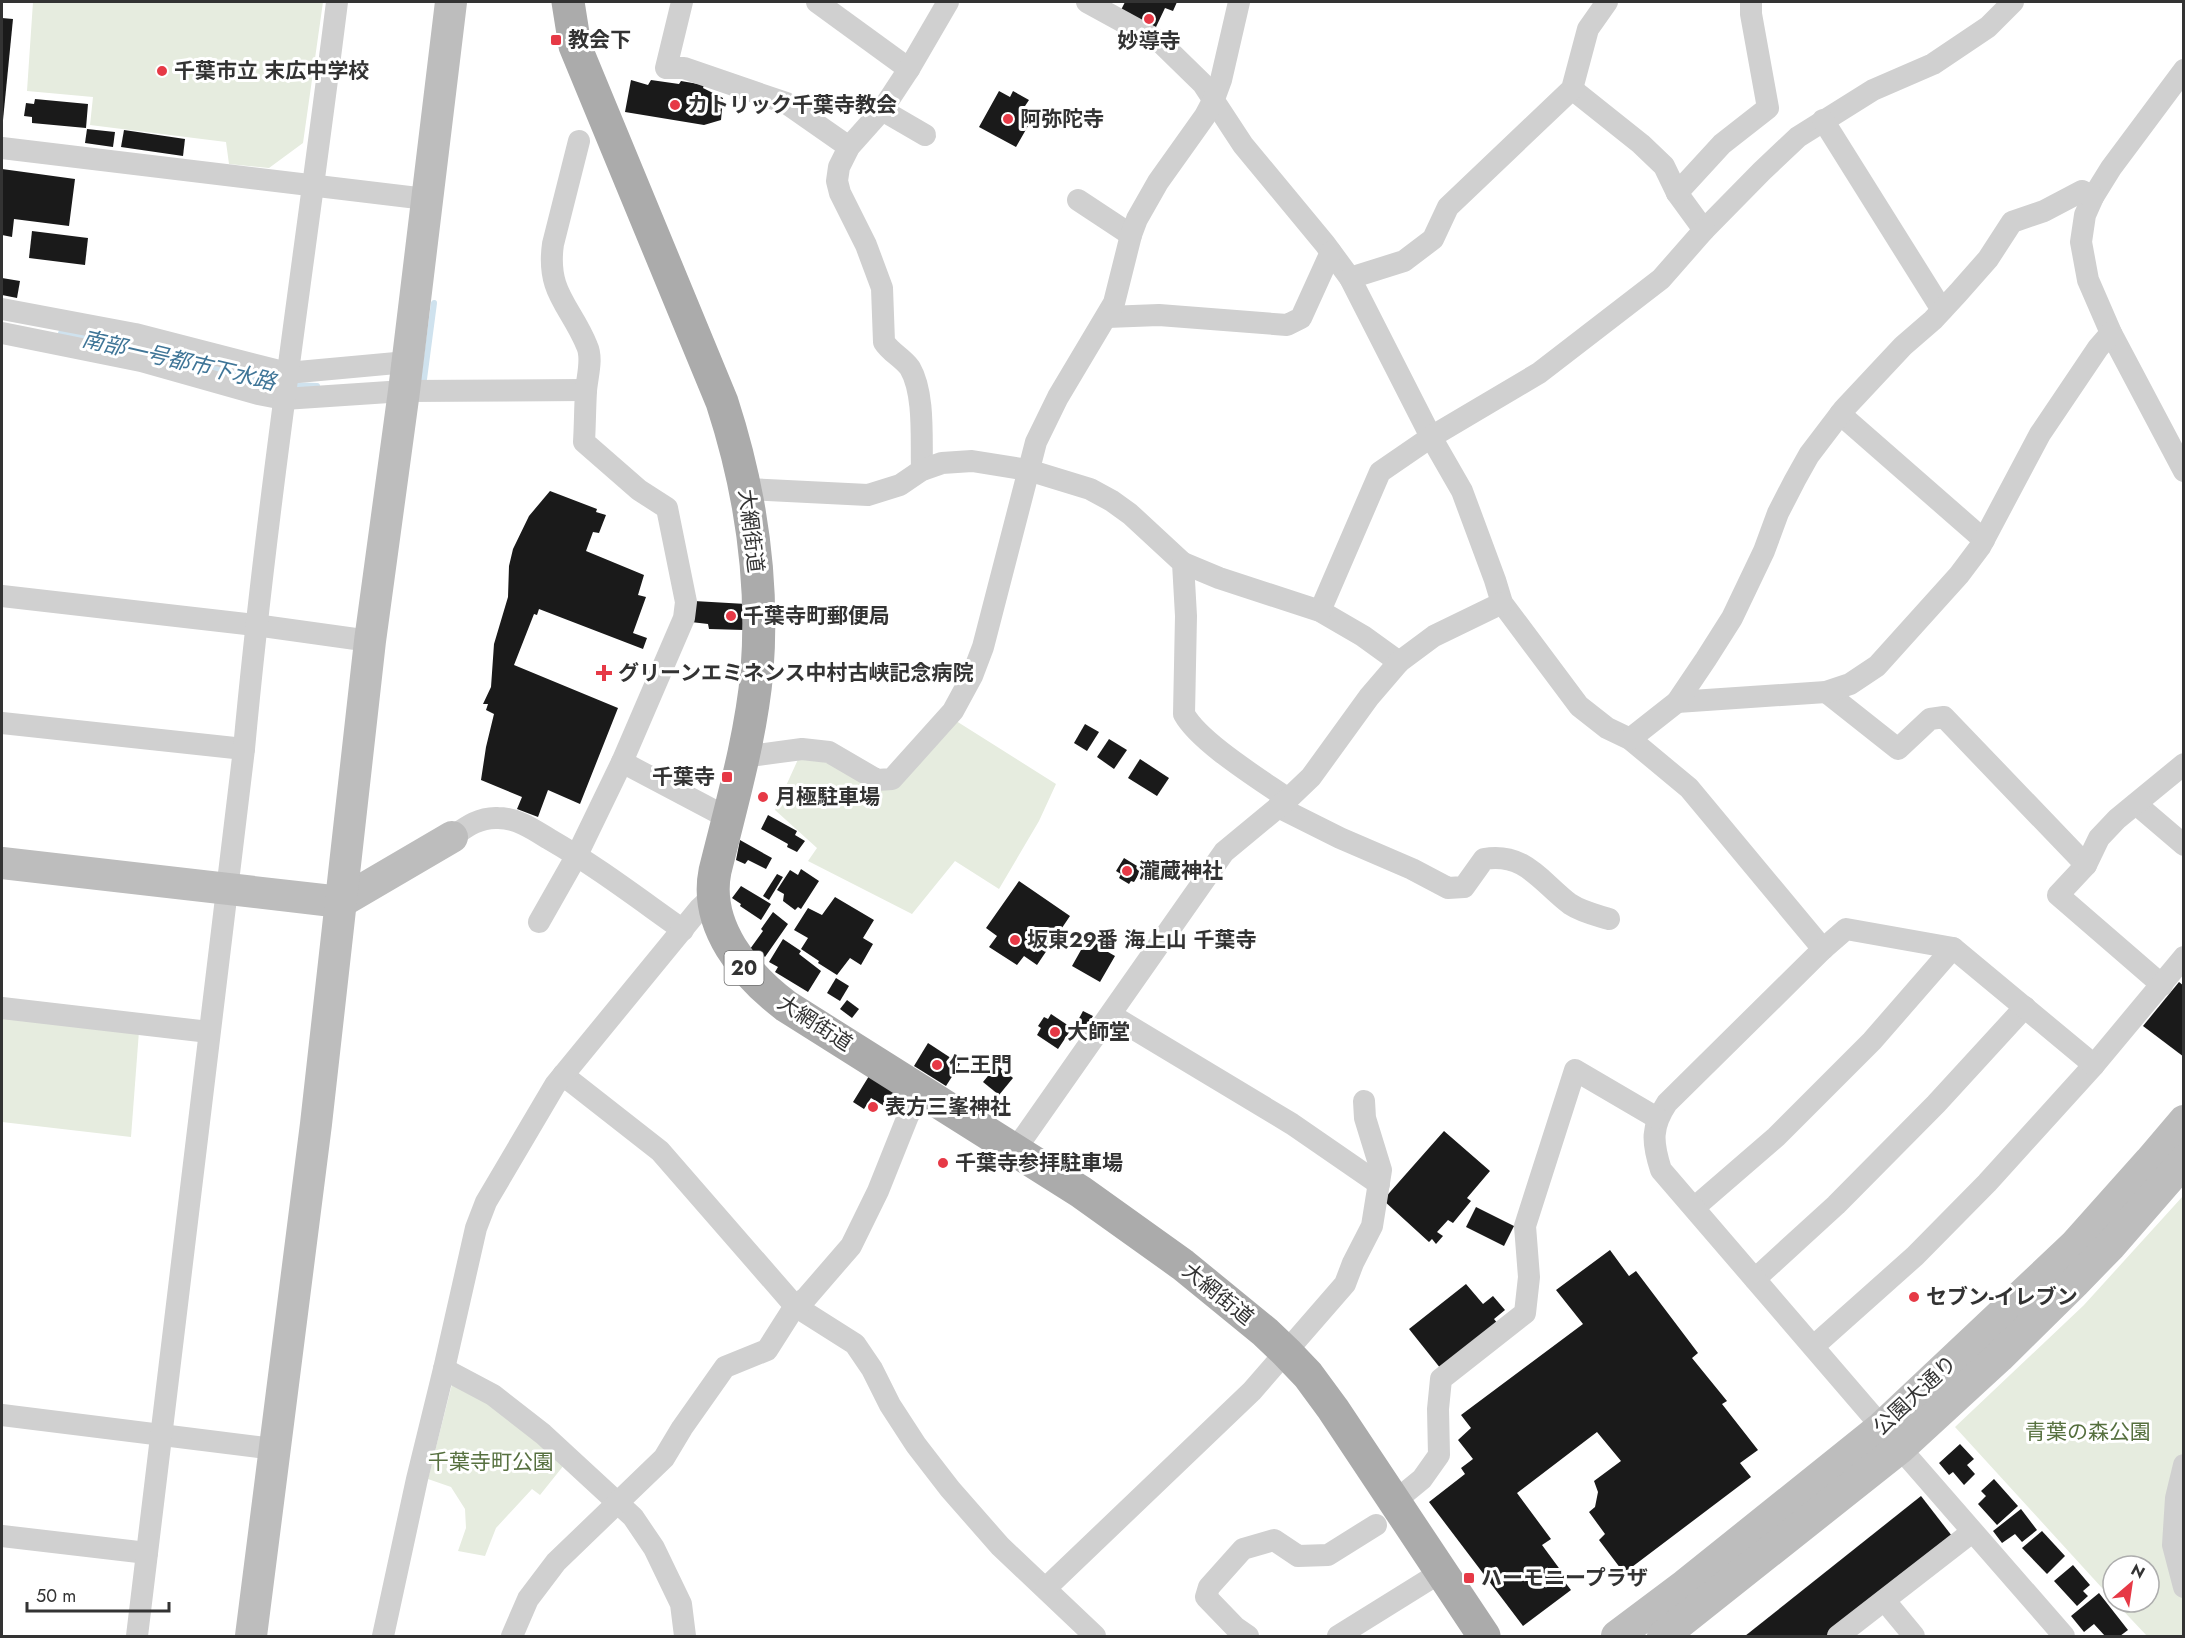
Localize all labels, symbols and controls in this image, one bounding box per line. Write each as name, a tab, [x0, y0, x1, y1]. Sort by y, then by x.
marker: 妙導寺	[1142, 12, 1156, 26]
place label: 教会下	[568, 25, 631, 55]
place label: 妙導寺	[1118, 26, 1181, 56]
marker: 教会下	[549, 33, 563, 47]
place label: 千葉市立 末広中学校	[174, 56, 369, 86]
marker: 千葉市立 末広中学校	[155, 64, 169, 78]
place label: カトリック千葉寺教会	[687, 90, 897, 120]
marker: カトリック千葉寺教会	[668, 98, 682, 112]
place label: 阿弥陀寺	[1020, 104, 1104, 134]
marker: 阿弥陀寺	[1001, 112, 1015, 126]
water label: 南部一号都市下水路	[79, 322, 281, 398]
street label: 大網街道	[731, 487, 771, 575]
place label: 千葉寺町郵便局	[743, 601, 890, 631]
marker: 千葉寺町郵便局	[724, 609, 738, 623]
place label: グリーンエミネンス中村古峡記念病院	[618, 658, 974, 688]
marker: グリーンエミネンス中村古峡記念病院	[595, 664, 613, 682]
place label: 千葉寺	[652, 762, 715, 792]
marker: 千葉寺	[720, 770, 734, 784]
place label: 月極駐車場	[775, 782, 880, 812]
marker: 月極駐車場	[756, 790, 770, 804]
place label: 瀧蔵神社	[1139, 856, 1223, 886]
marker: 瀧蔵神社	[1120, 864, 1134, 878]
place label: 坂東29番 海上山 千葉寺	[1027, 925, 1256, 955]
marker: 坂東29番 海上山 千葉寺	[1008, 933, 1022, 947]
road number: 20	[724, 951, 764, 985]
street label: 大網街道	[772, 988, 858, 1058]
place label: 大師堂	[1067, 1017, 1130, 1047]
marker: 大師堂	[1048, 1025, 1062, 1039]
place label: 仁王門	[949, 1050, 1012, 1080]
marker: 仁王門	[930, 1058, 944, 1072]
place label: 表方三峯神社	[885, 1092, 1011, 1122]
marker: 表方三峯神社	[866, 1100, 880, 1114]
place label: 千葉寺参拝駐車場	[955, 1148, 1123, 1178]
marker: 千葉寺参拝駐車場	[936, 1156, 950, 1170]
street label: 大網街道	[1176, 1256, 1260, 1332]
place label: セブン-イレブン	[1926, 1282, 2078, 1312]
marker: セブン-イレブン	[1907, 1290, 1921, 1304]
street label: 公園大通り	[1866, 1348, 1964, 1442]
park label: 青葉の森公園	[2025, 1417, 2151, 1447]
park label: 千葉寺町公園	[428, 1447, 554, 1477]
north arrow	[2101, 1554, 2161, 1614]
text: N	[2127, 1558, 2149, 1584]
place label: ハーモニープラザ	[1481, 1563, 1648, 1593]
marker: ハーモニープラザ	[1462, 1571, 1476, 1585]
scale bar	[27, 1575, 170, 1613]
text: 50 m	[36, 1583, 76, 1609]

